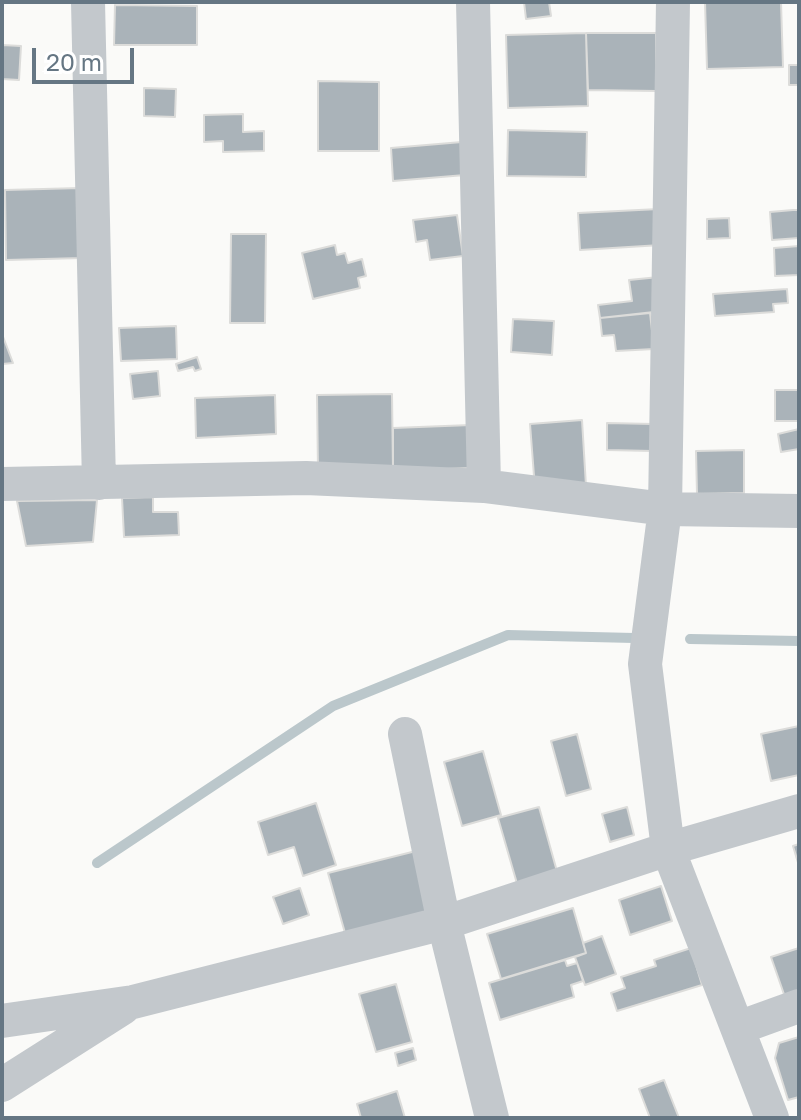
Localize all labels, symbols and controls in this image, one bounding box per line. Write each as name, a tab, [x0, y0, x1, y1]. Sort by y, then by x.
scale bar	[36, 32, 138, 82]
text: 20 m	[46, 47, 102, 76]

